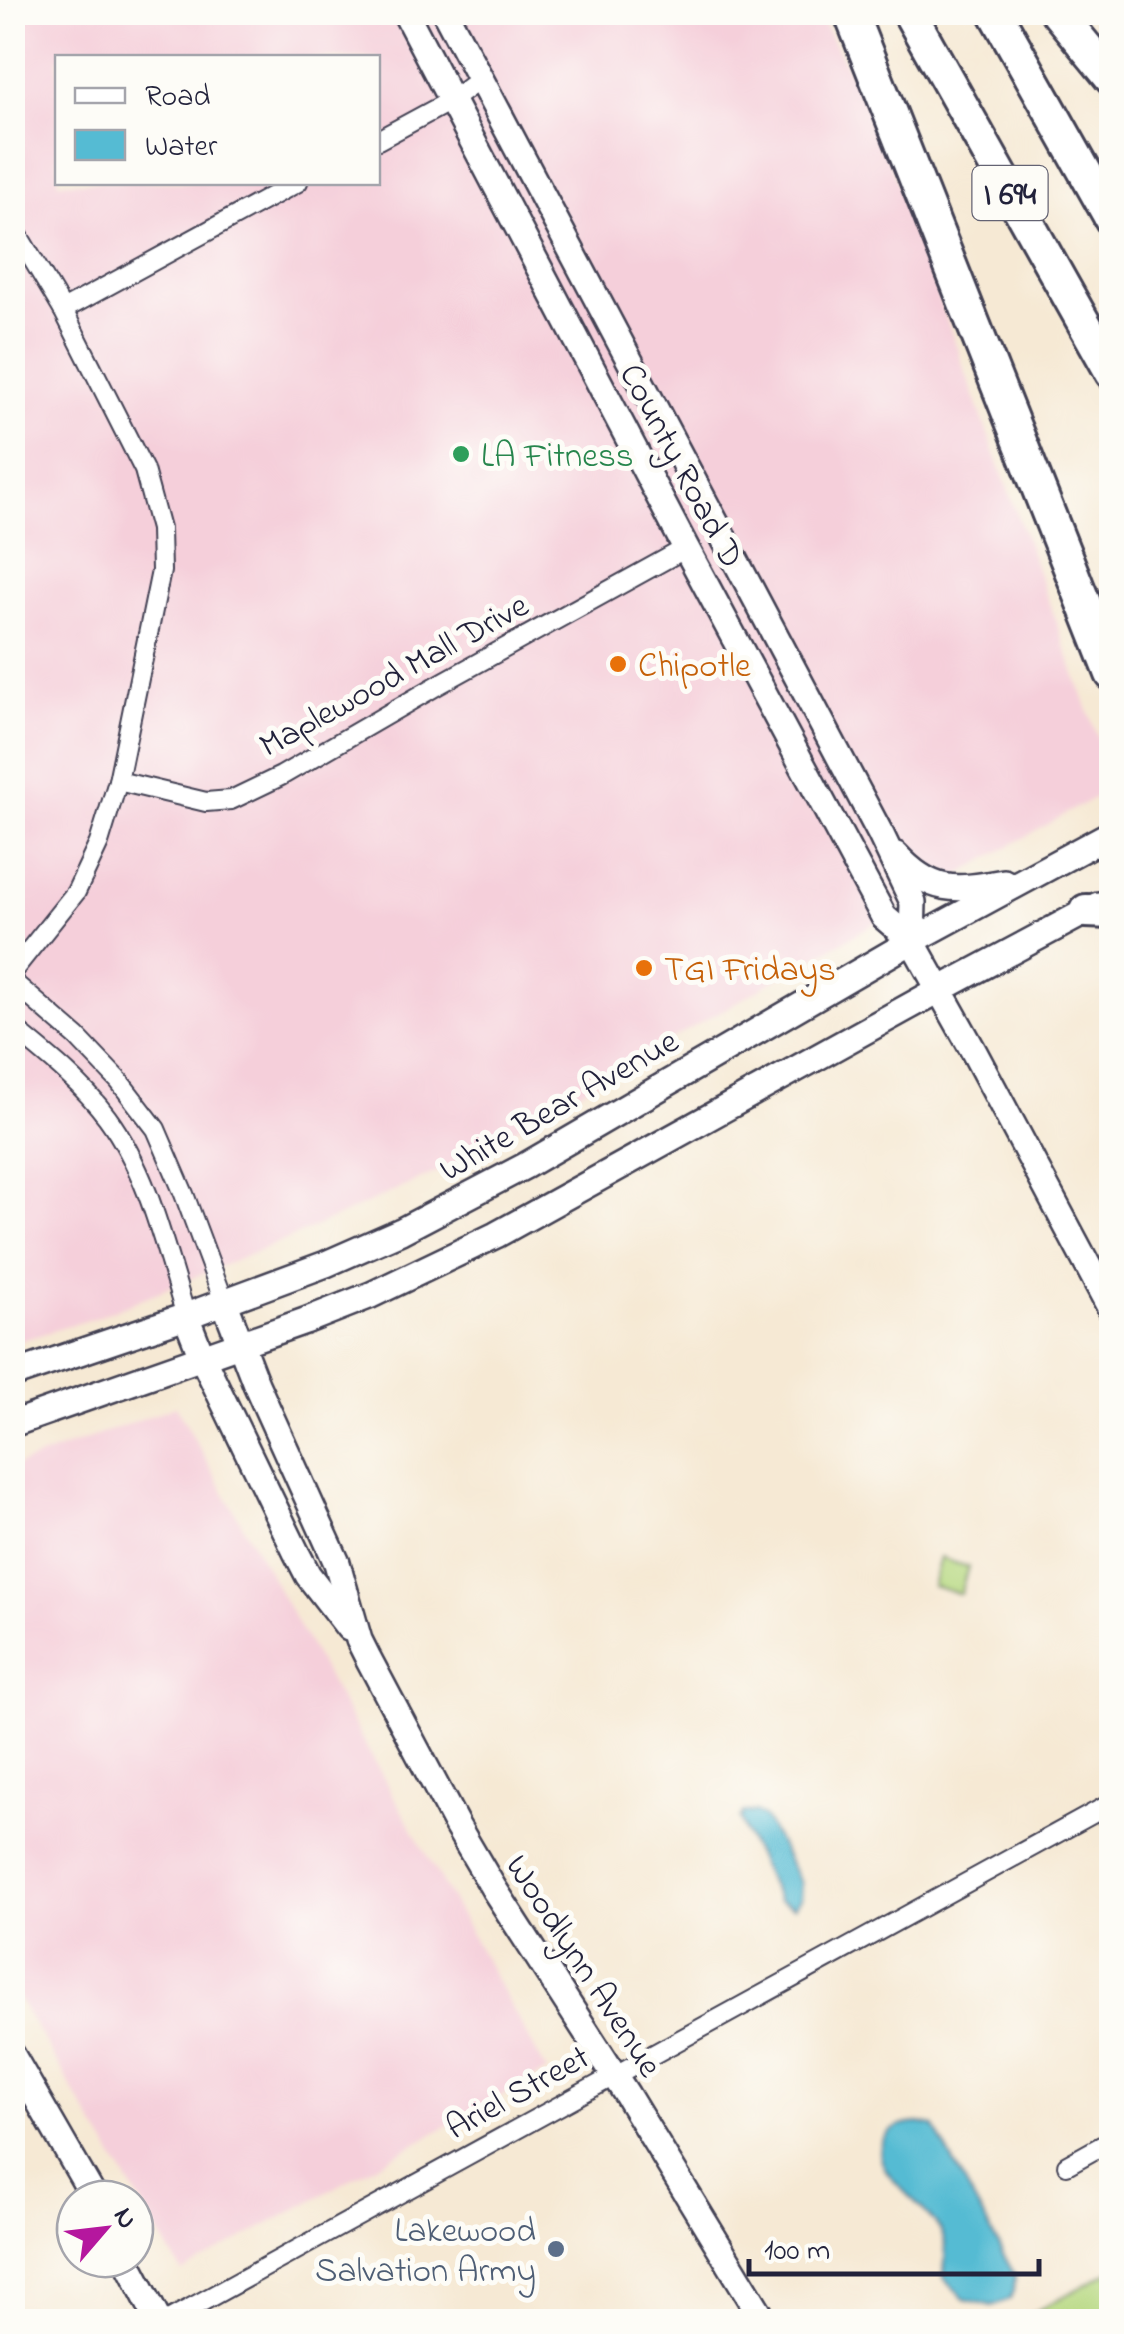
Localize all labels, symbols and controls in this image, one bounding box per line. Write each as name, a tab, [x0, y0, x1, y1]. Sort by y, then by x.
legend	[55, 55, 380, 185]
text: Road	[145, 76, 210, 120]
text: Water	[145, 126, 218, 170]
road number: I 694	[972, 166, 1048, 220]
street label: County Road D	[605, 355, 755, 578]
place label: LA Fitness	[481, 432, 634, 483]
marker: LA Fitness	[450, 443, 472, 465]
street label: Maplewood Mall Drive	[251, 582, 539, 772]
place label: Chipotle	[638, 642, 751, 693]
marker: Chipotle	[607, 653, 629, 675]
place label: TGI Fridays	[664, 946, 836, 997]
marker: TGI Fridays	[633, 957, 655, 979]
street label: White Bear Avenue	[431, 1018, 689, 1196]
street label: Woodlynn Avenue	[491, 1845, 673, 2089]
street label: Ariel Street	[438, 2034, 600, 2154]
north arrow	[55, 2179, 155, 2279]
text: N	[101, 2201, 147, 2237]
place label: Lakewood Salvation Army	[315, 2207, 536, 2298]
scale bar	[749, 2214, 1039, 2276]
text: 100 m	[764, 2230, 830, 2274]
marker: Lakewood Salvation Army	[545, 2238, 567, 2260]

